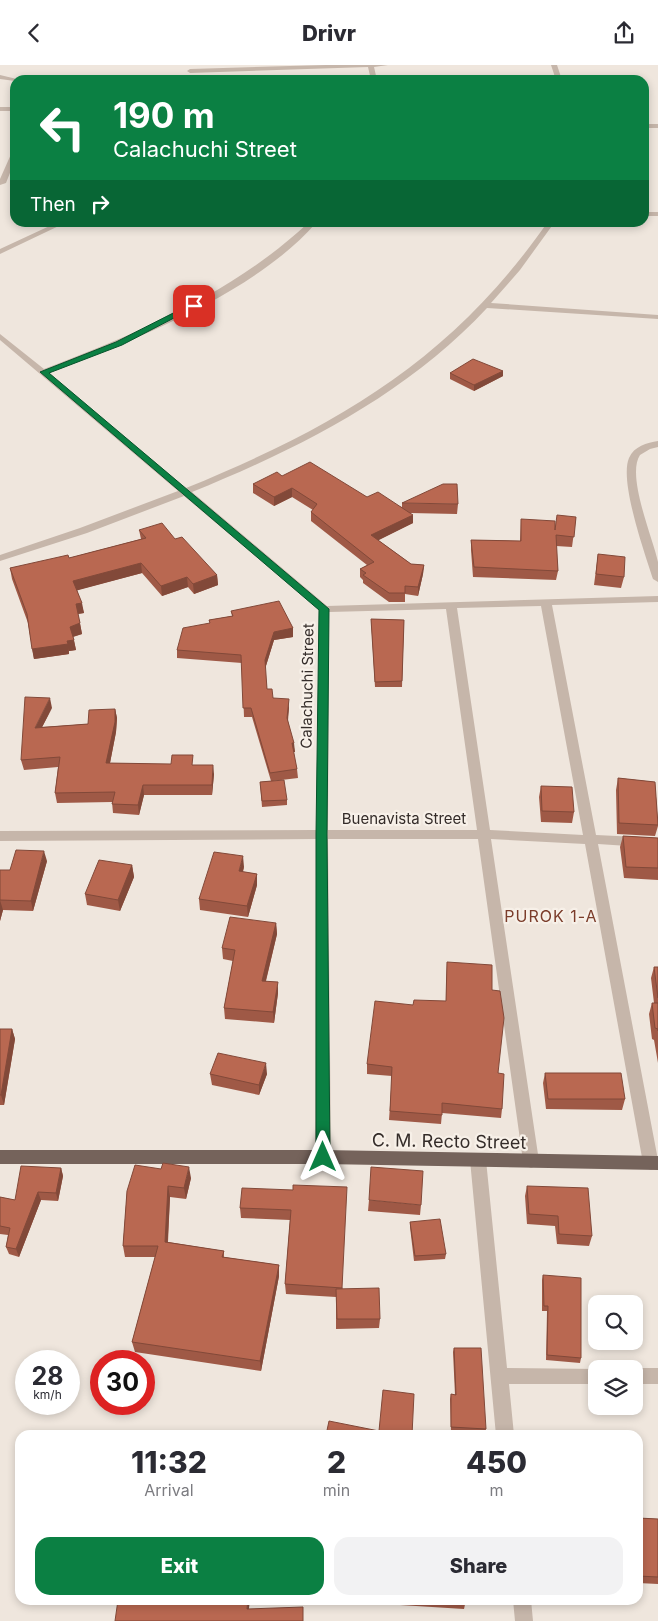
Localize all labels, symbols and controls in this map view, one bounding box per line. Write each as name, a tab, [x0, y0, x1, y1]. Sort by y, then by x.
icon: back	[20, 19, 48, 47]
icon: share	[610, 19, 638, 47]
text: Drivr	[302, 20, 356, 46]
text: 190 m	[113, 94, 215, 136]
icon: left	[30, 95, 95, 160]
text: Calachuchi Street	[113, 136, 297, 162]
icon: right	[86, 190, 114, 218]
text: Then	[30, 193, 76, 216]
pin	[173, 285, 215, 327]
icon: arrive	[180, 292, 208, 320]
street label: Calachuchi Street	[296, 623, 318, 749]
street label: Buenavista Street	[342, 809, 466, 828]
district label: PUROK 1-A	[504, 906, 598, 926]
street label: C. M. Recto Street	[372, 1129, 526, 1153]
position arrow	[296, 1130, 348, 1182]
map controls	[588, 1295, 643, 1415]
button: search	[588, 1295, 643, 1350]
speed limit sign: 30	[90, 1350, 155, 1415]
button: layers	[588, 1360, 643, 1415]
text: 28	[31, 1361, 64, 1391]
text: km/h	[33, 1387, 62, 1402]
text: 11:32	[131, 1444, 207, 1480]
text: 2	[327, 1444, 346, 1480]
text: 450	[466, 1444, 527, 1480]
text: Arrival	[144, 1480, 194, 1500]
text: min	[323, 1480, 350, 1500]
text: m	[490, 1480, 504, 1500]
button: Exit	[35, 1537, 324, 1595]
button: Share	[334, 1537, 623, 1595]

